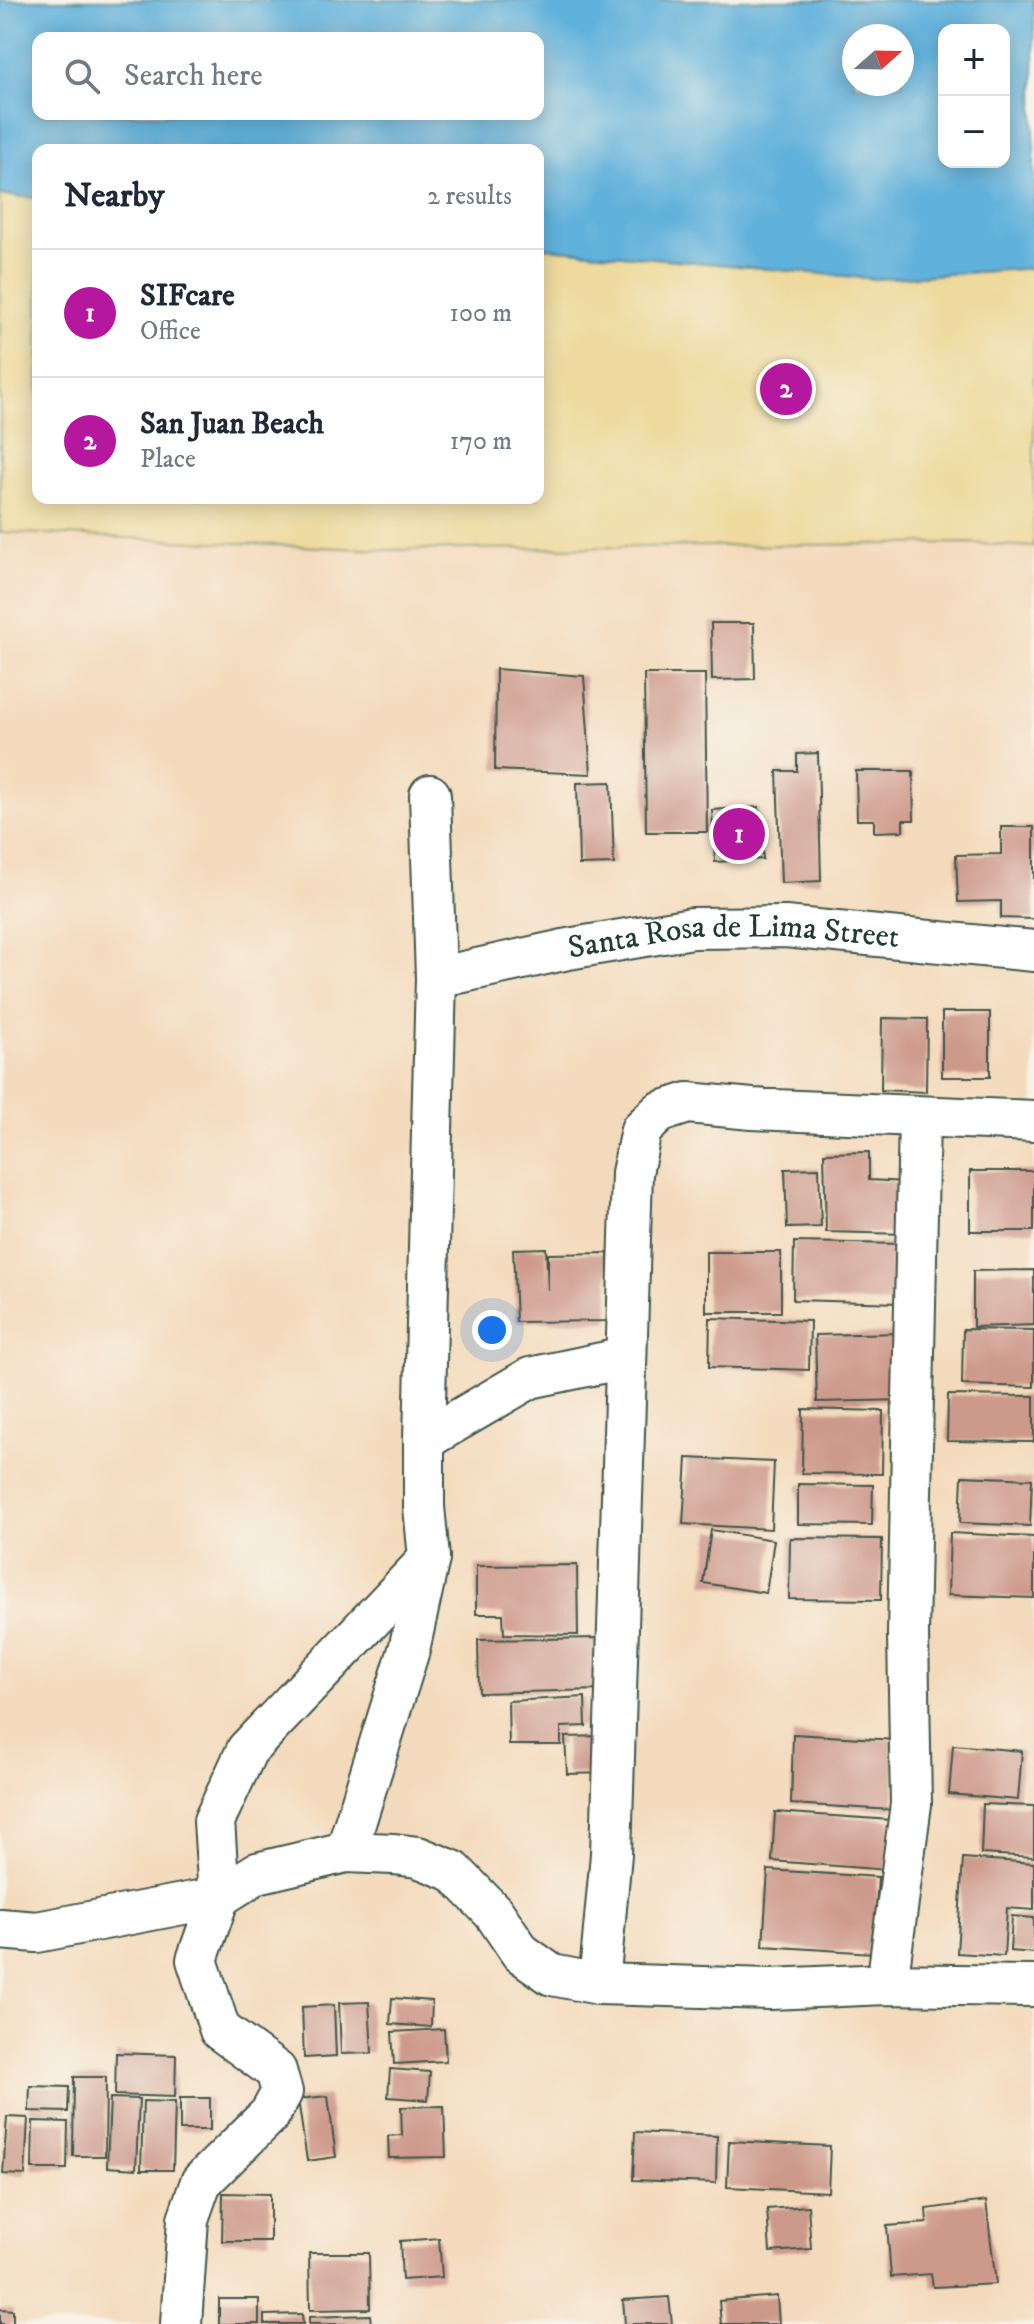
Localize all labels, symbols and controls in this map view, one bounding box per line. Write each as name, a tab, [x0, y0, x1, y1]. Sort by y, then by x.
north arrow	[842, 24, 914, 96]
map controls	[938, 24, 1010, 168]
button: +	[938, 24, 1010, 96]
search box	[32, 32, 544, 120]
icon: search	[60, 54, 104, 98]
text: Search here	[124, 58, 263, 95]
button: −	[938, 96, 1010, 168]
text: Nearby	[64, 175, 165, 217]
text: 2 results	[427, 180, 512, 213]
text: SIFcare	[140, 278, 235, 315]
text: 1	[85, 297, 95, 330]
text: 100 m	[449, 297, 512, 330]
text: Office	[140, 315, 201, 348]
pin: 2	[760, 359, 812, 419]
text: San Juan Beach	[140, 406, 324, 443]
text: 2	[84, 425, 96, 458]
text: 170 m	[450, 425, 512, 458]
text: Place	[140, 443, 196, 476]
pin: 1	[713, 804, 765, 864]
street label: Santa Rosa de Lima Street	[565, 907, 901, 969]
your location	[472, 1310, 512, 1350]

